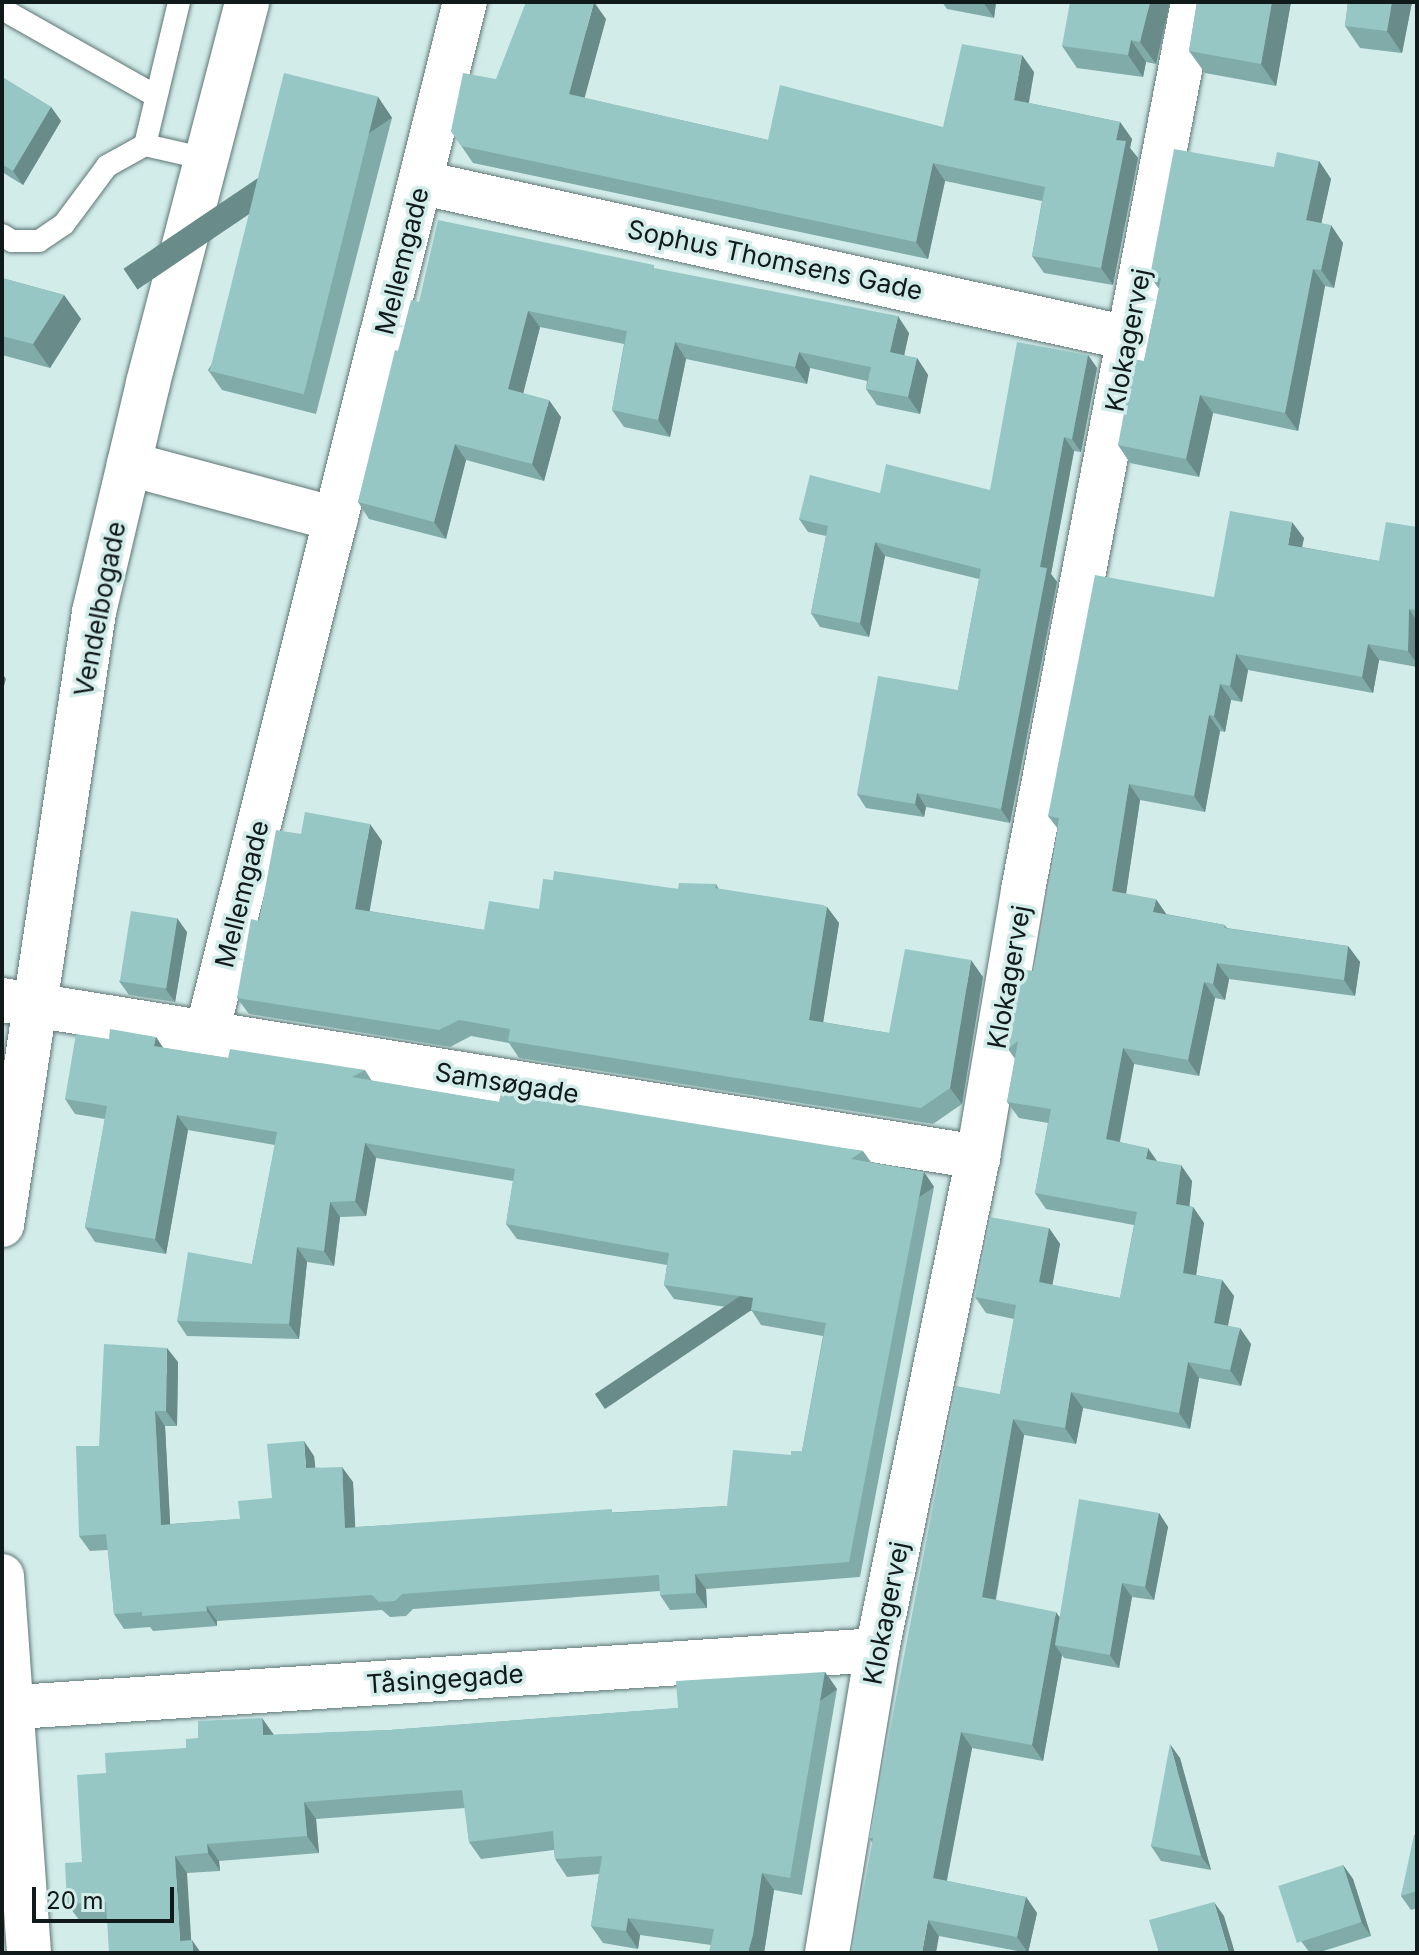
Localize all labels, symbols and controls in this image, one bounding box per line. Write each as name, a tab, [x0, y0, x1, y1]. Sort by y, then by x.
street label: Mellemgade	[369, 184, 435, 338]
street label: Sophus Thomsens Gade	[625, 213, 925, 307]
street label: Klokagervej	[1099, 266, 1157, 414]
street label: Vendelbogade	[68, 519, 132, 699]
street label: Mellemgade	[209, 817, 275, 971]
street label: Klokagervej	[981, 903, 1037, 1051]
street label: Samsøgade	[433, 1056, 581, 1110]
street label: Klokagervej	[857, 1539, 915, 1687]
street label: Tåsingegade	[365, 1658, 525, 1700]
scale bar	[36, 1871, 178, 1921]
text: 20 m	[46, 1886, 104, 1915]

